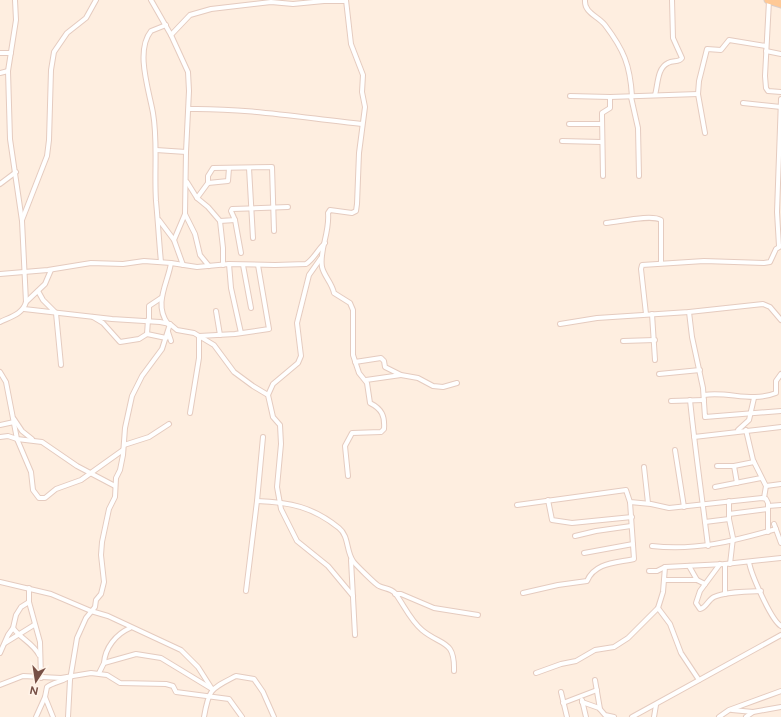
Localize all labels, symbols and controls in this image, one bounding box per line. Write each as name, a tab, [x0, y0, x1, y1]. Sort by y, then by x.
north arrow	[16, 661, 56, 701]
text: N	[29, 683, 40, 698]

